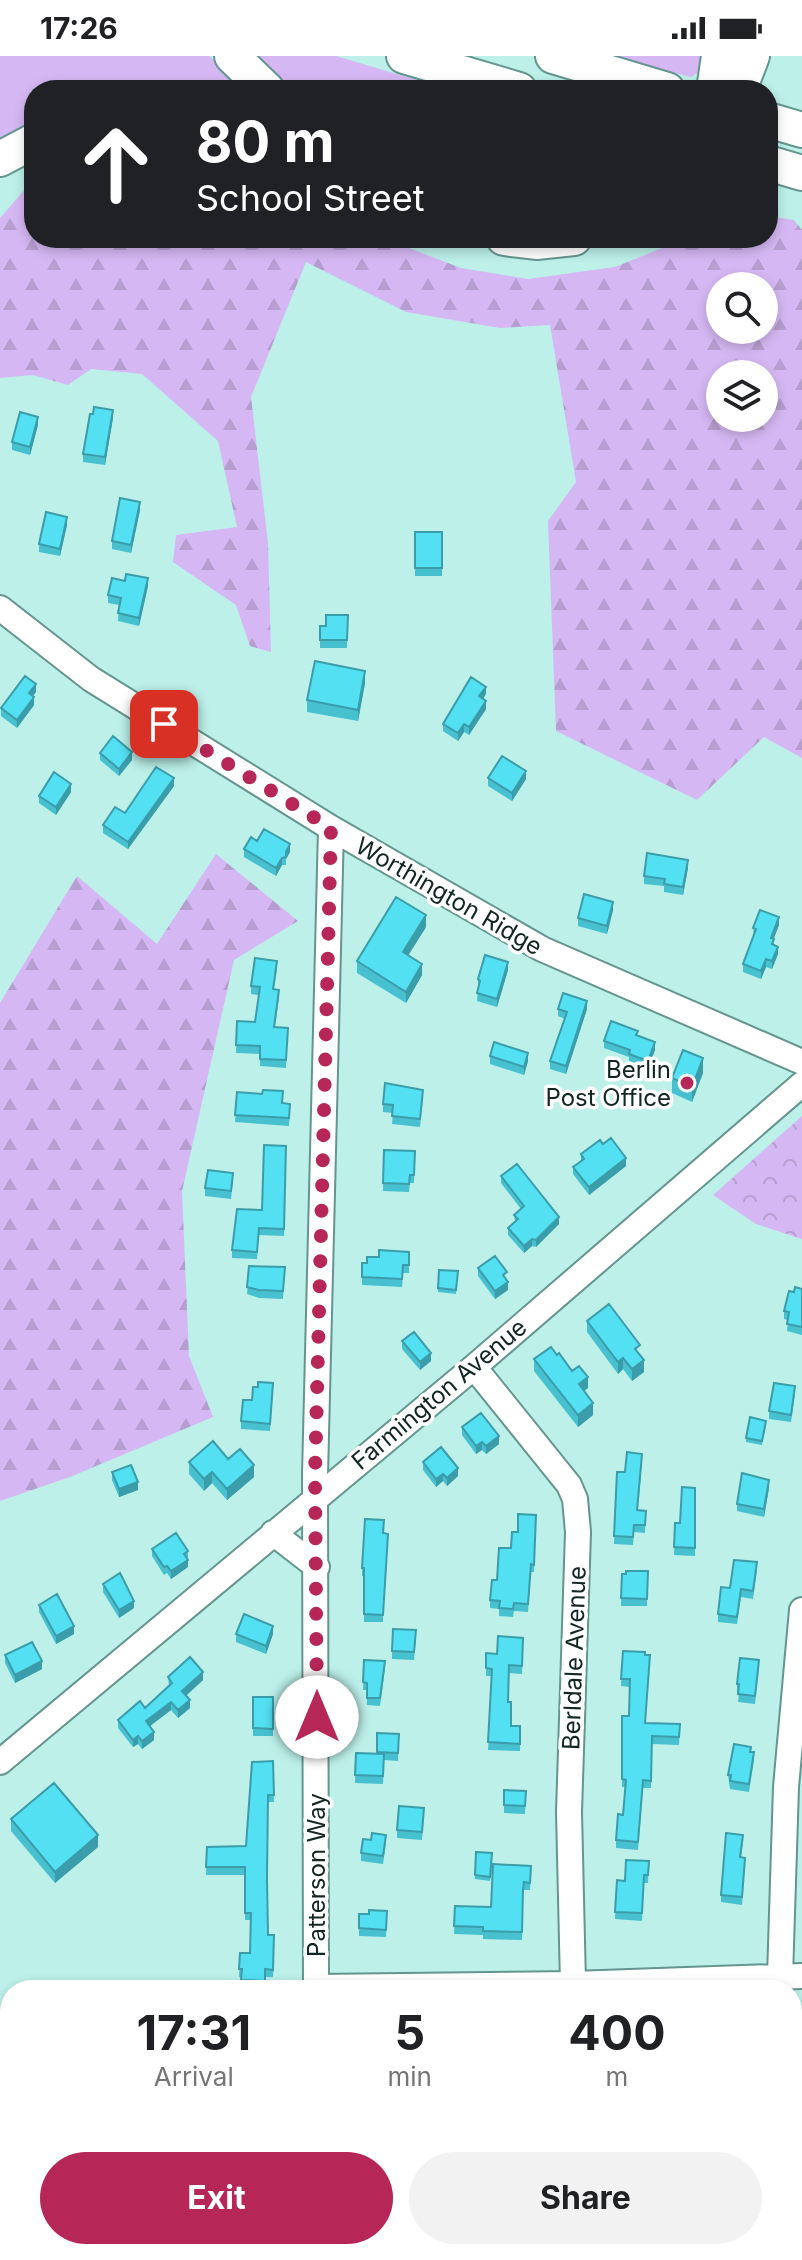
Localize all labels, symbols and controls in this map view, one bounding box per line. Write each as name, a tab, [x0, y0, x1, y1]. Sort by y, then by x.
text: 17:26	[40, 10, 118, 46]
text: 80 m	[196, 108, 335, 176]
icon: ahead	[64, 112, 168, 216]
text: School Street	[196, 176, 425, 220]
map controls	[706, 272, 778, 432]
button: search	[706, 272, 778, 344]
button: layers	[706, 360, 778, 432]
pin	[130, 690, 198, 758]
icon: arrive	[142, 702, 186, 746]
street label: Worthington Ridge	[351, 831, 547, 961]
place label: Berlin Post Office	[545, 1055, 671, 1112]
marker: Berlin Post Office	[678, 1074, 696, 1092]
street label: Farmington Avenue	[346, 1312, 532, 1476]
street label: Berldale Avenue	[556, 1566, 592, 1750]
position arrow	[275, 1675, 359, 1759]
street label: Patterson Way	[302, 1793, 331, 1957]
text: 17:31	[136, 2003, 251, 2062]
text: 5	[394, 2003, 425, 2062]
text: 400	[568, 2003, 666, 2062]
text: Arrival	[154, 2061, 234, 2092]
text: min	[388, 2061, 432, 2092]
text: m	[606, 2061, 628, 2092]
button: Exit	[40, 2152, 393, 2244]
button: Share	[409, 2152, 762, 2244]

